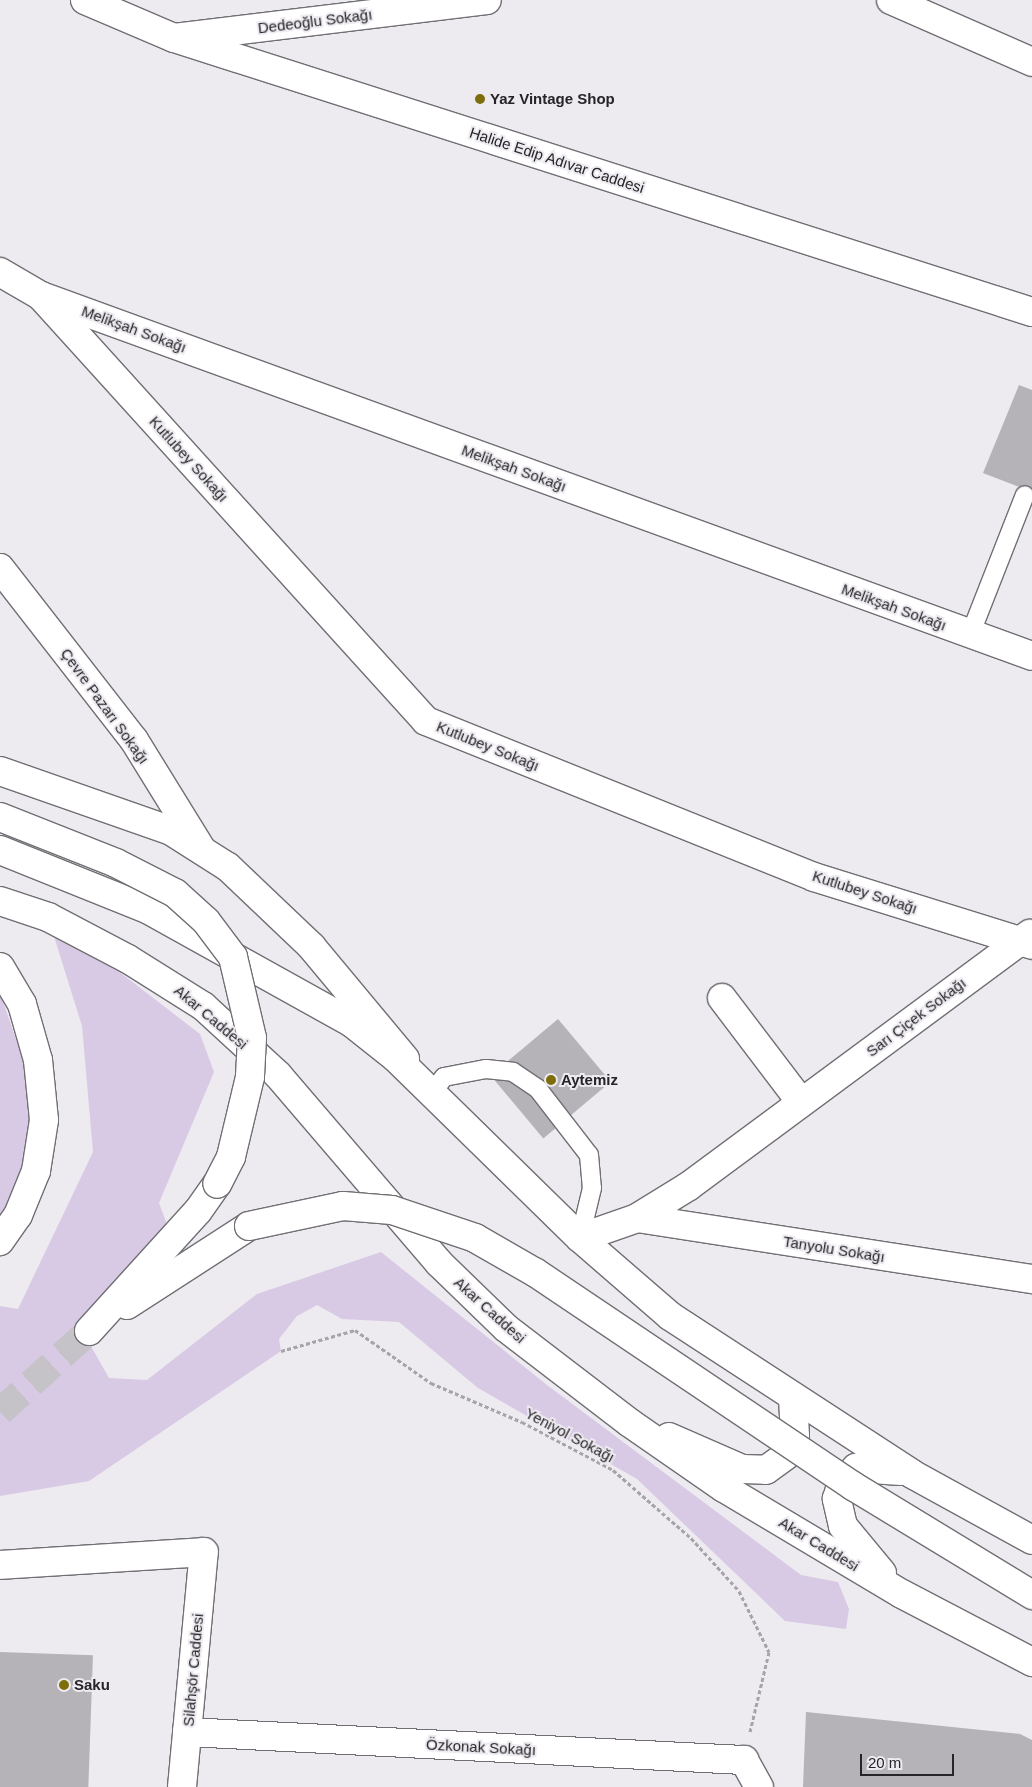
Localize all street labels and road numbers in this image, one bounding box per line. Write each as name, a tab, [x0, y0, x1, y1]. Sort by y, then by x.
street label: Dedeoğlu Sokağı	[257, 5, 373, 37]
street label: Halide Edip Adıvar Caddesi	[467, 123, 647, 197]
street label: Melikşah Sokağı	[79, 302, 189, 356]
street label: Kutlubey Sokağı	[146, 412, 232, 506]
street label: Melikşah Sokağı	[459, 441, 569, 495]
street label: Melikşah Sokağı	[839, 580, 949, 634]
street label: Çevre Pazarı Sokağı	[57, 645, 153, 767]
street label: Kutlubey Sokağı	[434, 717, 542, 775]
street label: Kutlubey Sokağı	[810, 867, 920, 917]
street label: Sarı Çiçek Sokağı	[863, 974, 969, 1060]
street label: Akar Caddesi	[171, 981, 251, 1053]
street label: Tanyolu Sokağı	[782, 1232, 886, 1266]
street label: Akar Caddesi	[451, 1273, 529, 1347]
street label: Yeniyol Sokağı	[522, 1404, 618, 1466]
street label: Akar Caddesi	[776, 1513, 862, 1575]
street label: Silahşör Caddesi	[179, 1613, 207, 1727]
street label: Özkonak Sokağı	[426, 1735, 536, 1759]

